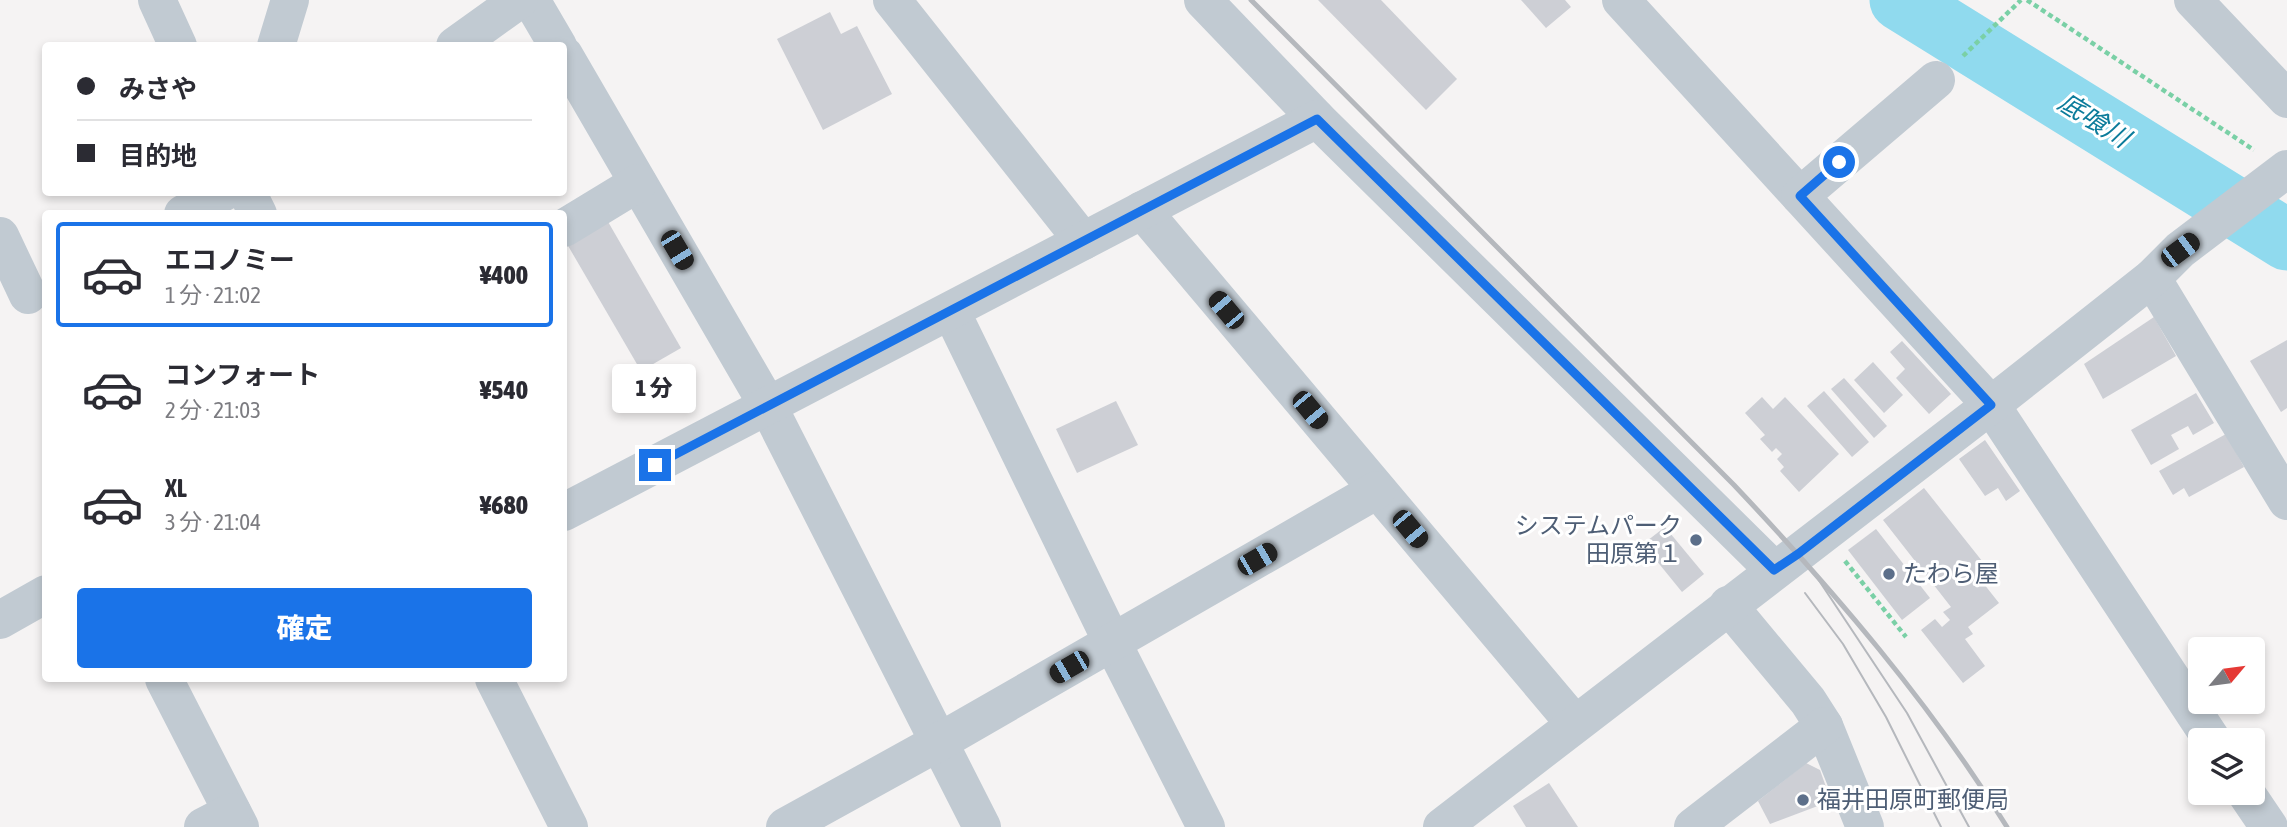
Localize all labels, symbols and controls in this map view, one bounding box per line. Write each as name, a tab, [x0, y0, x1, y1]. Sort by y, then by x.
text: みさや	[119, 74, 197, 104]
water label: 底喰川	[2053, 87, 2138, 155]
text: 目的地	[119, 141, 197, 171]
route start	[1823, 146, 1855, 178]
car	[658, 227, 697, 273]
car	[2157, 229, 2204, 271]
icon: car	[81, 243, 144, 306]
text: エコノミー	[165, 245, 295, 275]
text: ¥400	[480, 260, 528, 290]
text: 1 分 · 21:02	[165, 282, 261, 308]
car	[1205, 287, 1248, 333]
icon: car	[81, 358, 144, 421]
text: コンフォート	[165, 360, 320, 390]
callout: 1 分	[613, 364, 697, 412]
text: ¥540	[480, 375, 528, 405]
text: 1 分	[636, 375, 672, 401]
car	[1289, 387, 1332, 433]
text: 2 分 · 21:03	[165, 397, 261, 423]
route end	[639, 449, 671, 481]
icon: car	[81, 473, 144, 536]
text: XL	[165, 473, 187, 503]
text: ¥680	[480, 490, 528, 520]
car	[1389, 506, 1432, 552]
text: 3 分 · 21:04	[165, 509, 261, 535]
place label: システムパーク 田原第１	[1515, 512, 1682, 567]
marker: システムパーク 田原第１	[1688, 532, 1704, 548]
car	[1234, 539, 1281, 579]
place label: たわら屋	[1903, 560, 1999, 587]
marker: たわら屋	[1881, 566, 1897, 582]
button: 確定	[77, 588, 532, 668]
north arrow	[2188, 637, 2264, 714]
map controls	[2188, 637, 2265, 805]
car	[1046, 647, 1093, 687]
button: layers	[2188, 728, 2265, 805]
place label: 福井田原町郵便局	[1817, 786, 2009, 813]
marker: 福井田原町郵便局	[1795, 792, 1811, 808]

